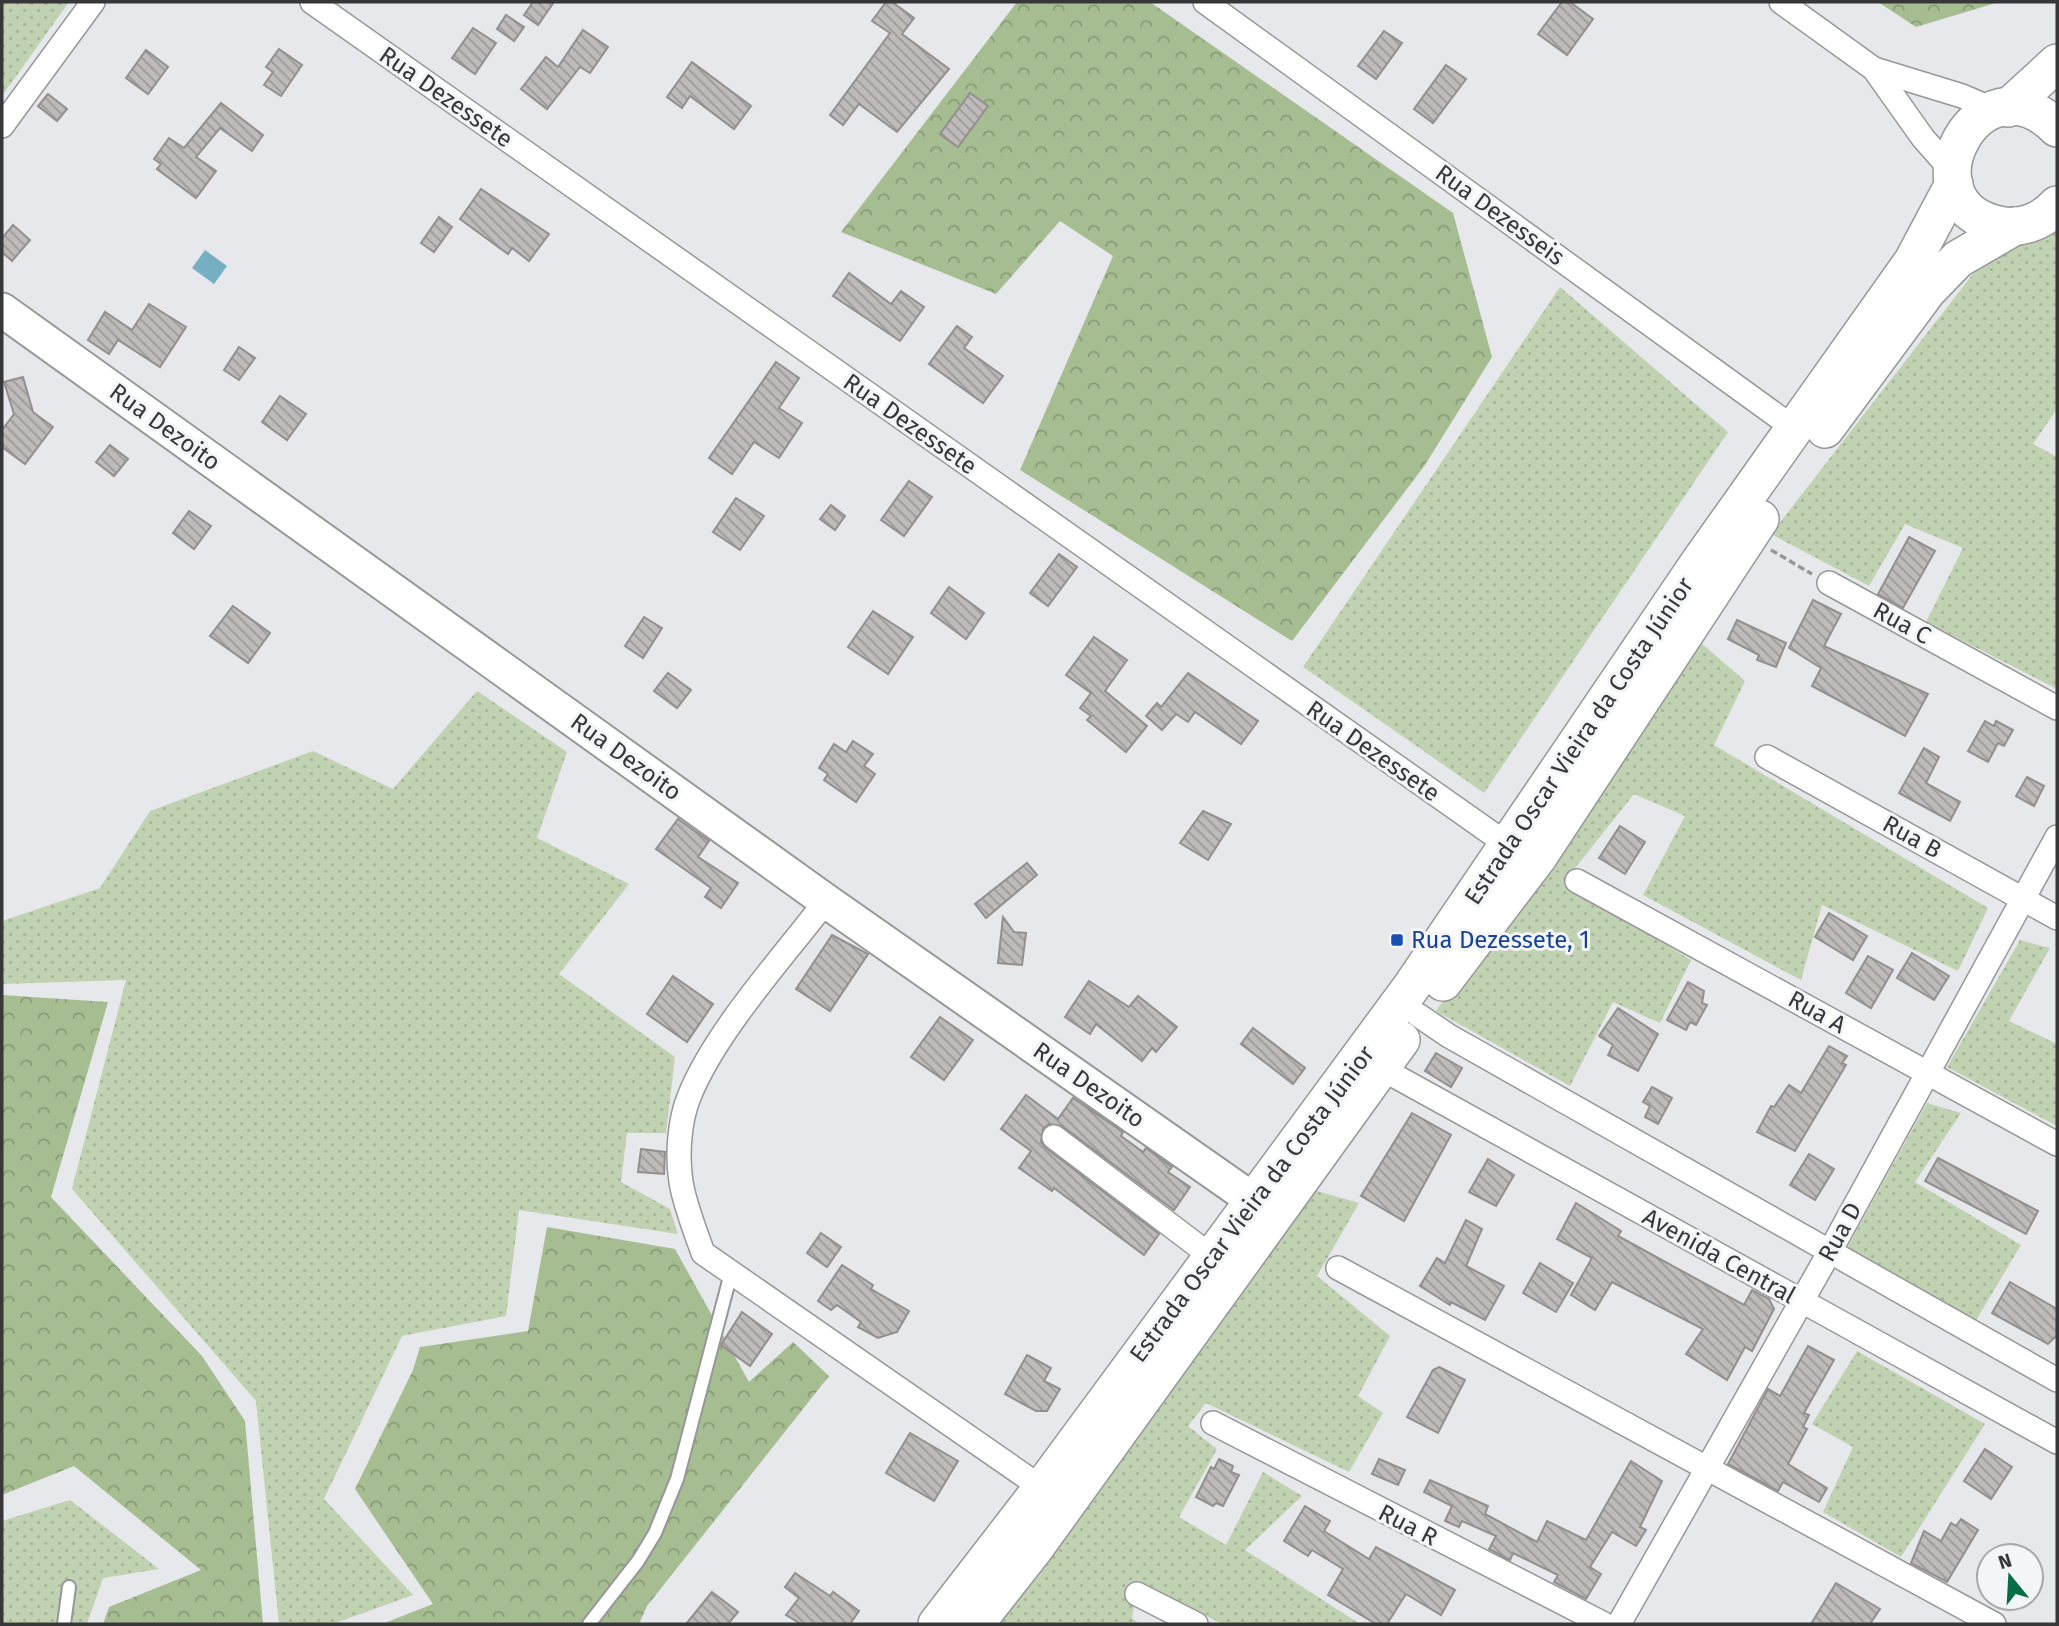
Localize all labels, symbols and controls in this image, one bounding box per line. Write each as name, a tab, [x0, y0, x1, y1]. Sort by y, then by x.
street label: Rua Dezessete	[374, 41, 518, 153]
street label: Rua Dezesseis	[1430, 159, 1570, 271]
street label: Rua Dezessete	[838, 368, 982, 480]
street label: Rua Dezoito	[104, 378, 226, 476]
street label: Estrada Oscar Vieira da Costa Júnior	[1459, 571, 1700, 910]
street label: Rua C	[1868, 596, 1936, 650]
street label: Rua Dezessete	[1301, 695, 1445, 807]
street label: Rua Dezoito	[565, 708, 687, 806]
street label: Rua B	[1878, 810, 1946, 864]
place label: Rua Dezessete, 1	[1411, 926, 1590, 954]
marker: Rua Dezessete, 1	[1389, 932, 1405, 948]
street label: Rua A	[1783, 985, 1851, 1039]
street label: Rua Dezoito	[1028, 1036, 1150, 1134]
street label: Estrada Oscar Vieira da Costa Júnior	[1124, 1040, 1381, 1368]
street label: Rua D	[1812, 1197, 1868, 1267]
street label: Avenida Central	[1638, 1203, 1800, 1309]
street label: Rua R	[1374, 1498, 1442, 1552]
north arrow	[1975, 1542, 2045, 1612]
text: N	[1995, 1548, 2014, 1574]

